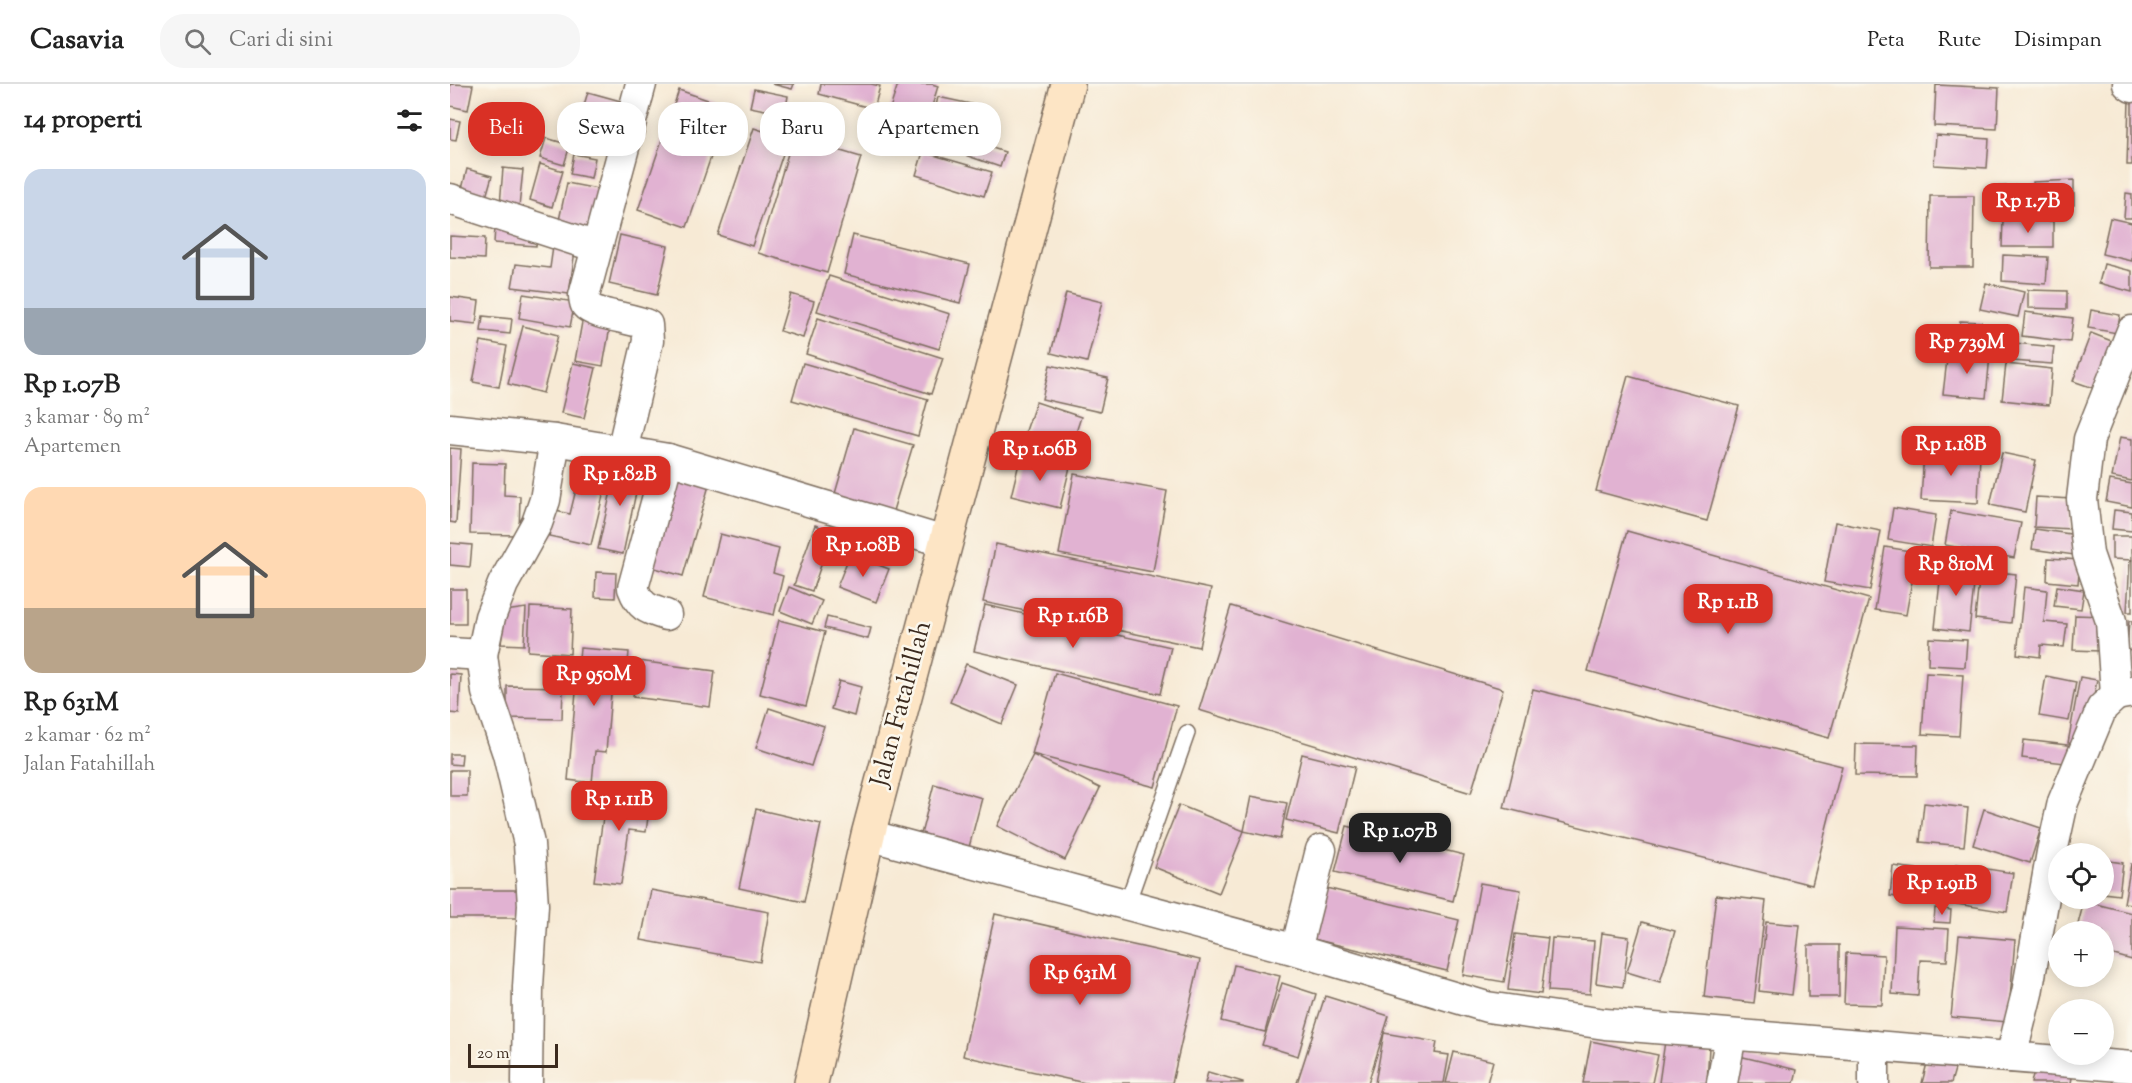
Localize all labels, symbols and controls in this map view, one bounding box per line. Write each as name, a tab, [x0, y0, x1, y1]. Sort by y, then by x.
search box	[160, 14, 580, 68]
text: Casavia	[30, 21, 124, 61]
icon: search	[181, 25, 214, 58]
text: Cari di sini	[229, 25, 333, 57]
text: Peta	[1867, 26, 1905, 56]
text: Rute	[1938, 26, 1981, 56]
text: Disimpan	[2014, 26, 2102, 56]
text: 14 properti	[24, 102, 142, 139]
chip: Beli	[468, 102, 545, 156]
chip: Sewa	[557, 102, 646, 156]
chip: Filter	[658, 102, 748, 156]
chip: Baru	[760, 102, 845, 156]
chip: Apartemen	[857, 102, 1001, 156]
icon: filters	[393, 104, 426, 137]
pin: Rp 1.7B	[1973, 183, 2083, 234]
text: Rp 1.7B	[1996, 188, 2060, 217]
icon: home	[171, 208, 279, 316]
pin: Rp 739M	[1912, 324, 2022, 375]
text: Rp 739M	[1929, 329, 2005, 358]
text: Rp 1.07B	[24, 367, 120, 404]
text: 3 kamar · 89 m²	[24, 404, 150, 433]
pin: Rp 1.18B	[1889, 426, 2013, 477]
pin: Rp 1.06B	[978, 431, 1102, 482]
text: Rp 1.18B	[1916, 431, 1986, 460]
text: Apartemen	[24, 433, 121, 462]
text: Rp 1.06B	[1003, 436, 1077, 465]
pin: Rp 1.82B	[558, 456, 682, 507]
text: Rp 1.82B	[583, 461, 657, 490]
icon: home	[171, 526, 279, 634]
pin: Rp 1.08B	[801, 527, 925, 578]
text: Rp 1.08B	[826, 532, 900, 561]
pin: Rp 810M	[1901, 546, 2011, 597]
text: Rp 810M	[1919, 551, 1993, 580]
pin: Rp 1.1B	[1673, 584, 1783, 635]
text: Rp 1.1B	[1698, 589, 1758, 618]
pin: Rp 1.16B	[1011, 598, 1135, 649]
text: Rp 1.16B	[1038, 603, 1108, 632]
street label: Jalan Fatahillah	[862, 617, 942, 793]
pin: Rp 950M	[539, 656, 649, 707]
text: Rp 950M	[557, 661, 631, 690]
text: Rp 631M	[24, 685, 119, 722]
text: 2 kamar · 62 m²	[24, 722, 151, 751]
text: Jalan Fatahillah	[24, 751, 155, 780]
pin: Rp 1.11B	[557, 781, 681, 832]
text: Rp 1.11B	[585, 786, 653, 815]
pin: Rp 1.07B	[1338, 813, 1462, 864]
text: Rp 1.07B	[1363, 818, 1437, 847]
map controls	[2048, 843, 2114, 1065]
button: locate	[2048, 843, 2114, 909]
pin: Rp 1.91B	[1880, 865, 2004, 916]
text: Rp 1.91B	[1907, 870, 1977, 899]
button: +	[2048, 921, 2114, 987]
pin: Rp 631M	[1025, 955, 1135, 1006]
text: Rp 631M	[1044, 960, 1116, 989]
button: −	[2048, 999, 2114, 1065]
scale bar	[468, 1041, 558, 1068]
text: 20 m	[477, 1043, 510, 1066]

